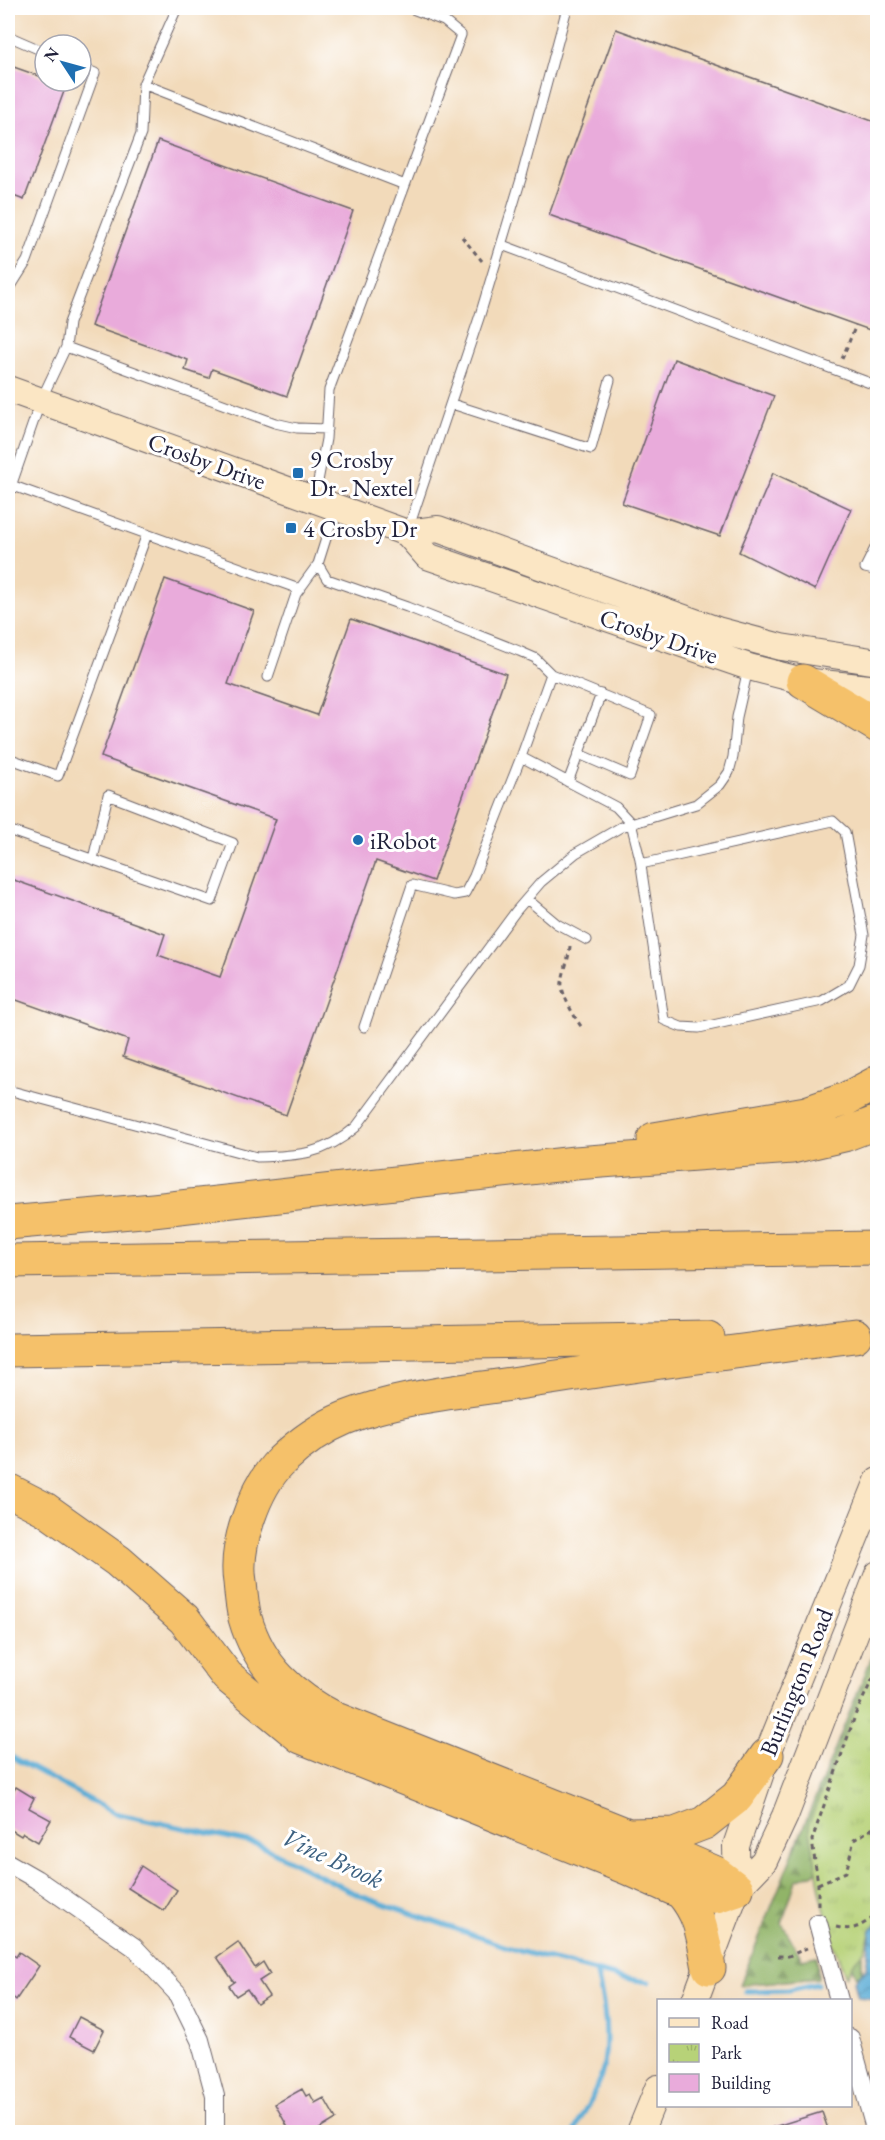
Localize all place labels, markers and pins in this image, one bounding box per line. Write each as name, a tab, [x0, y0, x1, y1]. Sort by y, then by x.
place label: 9 Crosby Dr - Nextel	[310, 444, 414, 503]
marker: 9 Crosby Dr - Nextel	[291, 466, 305, 480]
place label: 4 Crosby Dr	[303, 513, 417, 544]
marker: 4 Crosby Dr	[284, 521, 298, 535]
place label: iRobot	[370, 825, 437, 856]
marker: iRobot	[351, 833, 365, 847]

